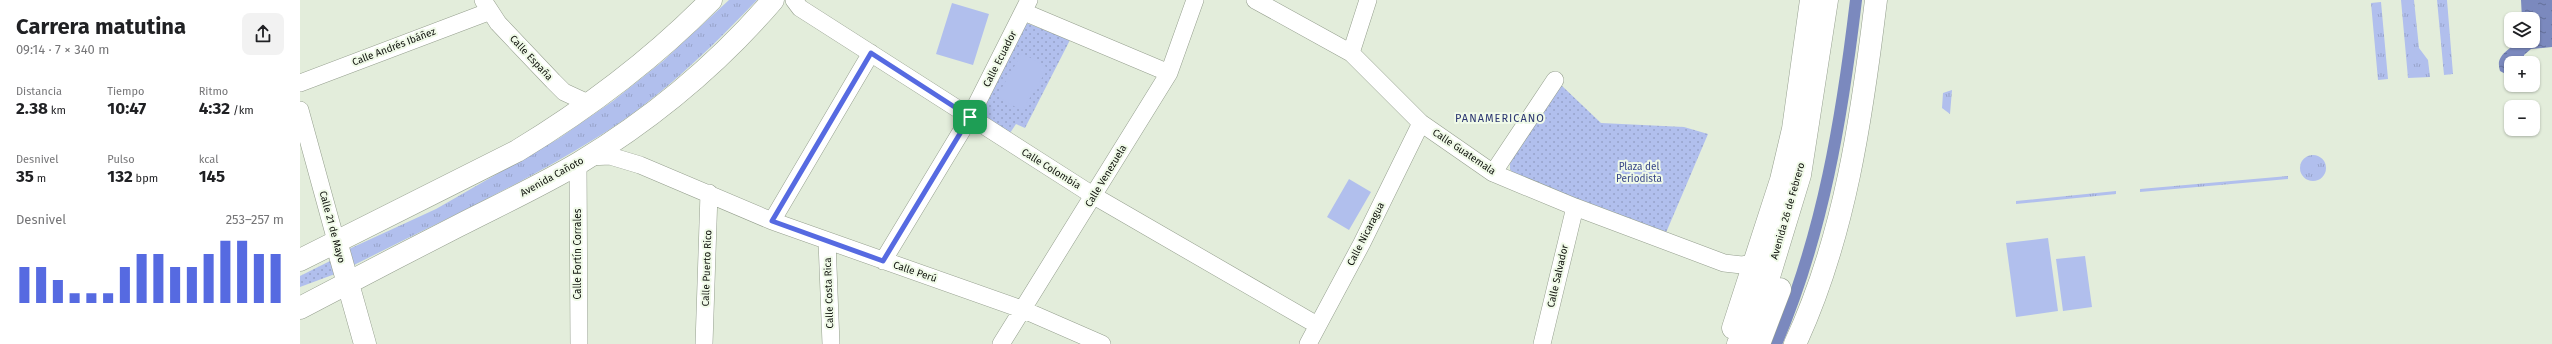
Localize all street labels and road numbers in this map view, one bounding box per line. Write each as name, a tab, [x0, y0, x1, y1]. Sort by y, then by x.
street label: Calle Andrés Ibáñez	[351, 25, 438, 68]
street label: Calle Ecuador	[981, 29, 1019, 89]
street label: Calle España	[507, 33, 555, 83]
street label: Calle Guatemala	[1430, 126, 1498, 178]
street label: Calle Venezuela	[1083, 143, 1129, 209]
street label: Calle Colombia	[1019, 146, 1083, 192]
street label: Avenida Cañoto	[518, 155, 586, 199]
street label: Avenida 26 de Febrero	[1768, 161, 1808, 261]
street label: Calle 21 de Mayo	[317, 190, 347, 265]
street label: Calle Nicaragua	[1345, 200, 1387, 268]
street label: Calle Fortín Corrales	[571, 208, 584, 299]
street label: Calle Puerto Rico	[700, 229, 714, 307]
street label: Calle Salvador	[1545, 243, 1571, 309]
street label: Calle Costa Rica	[822, 257, 836, 329]
street label: Calle Perú	[892, 258, 939, 285]

